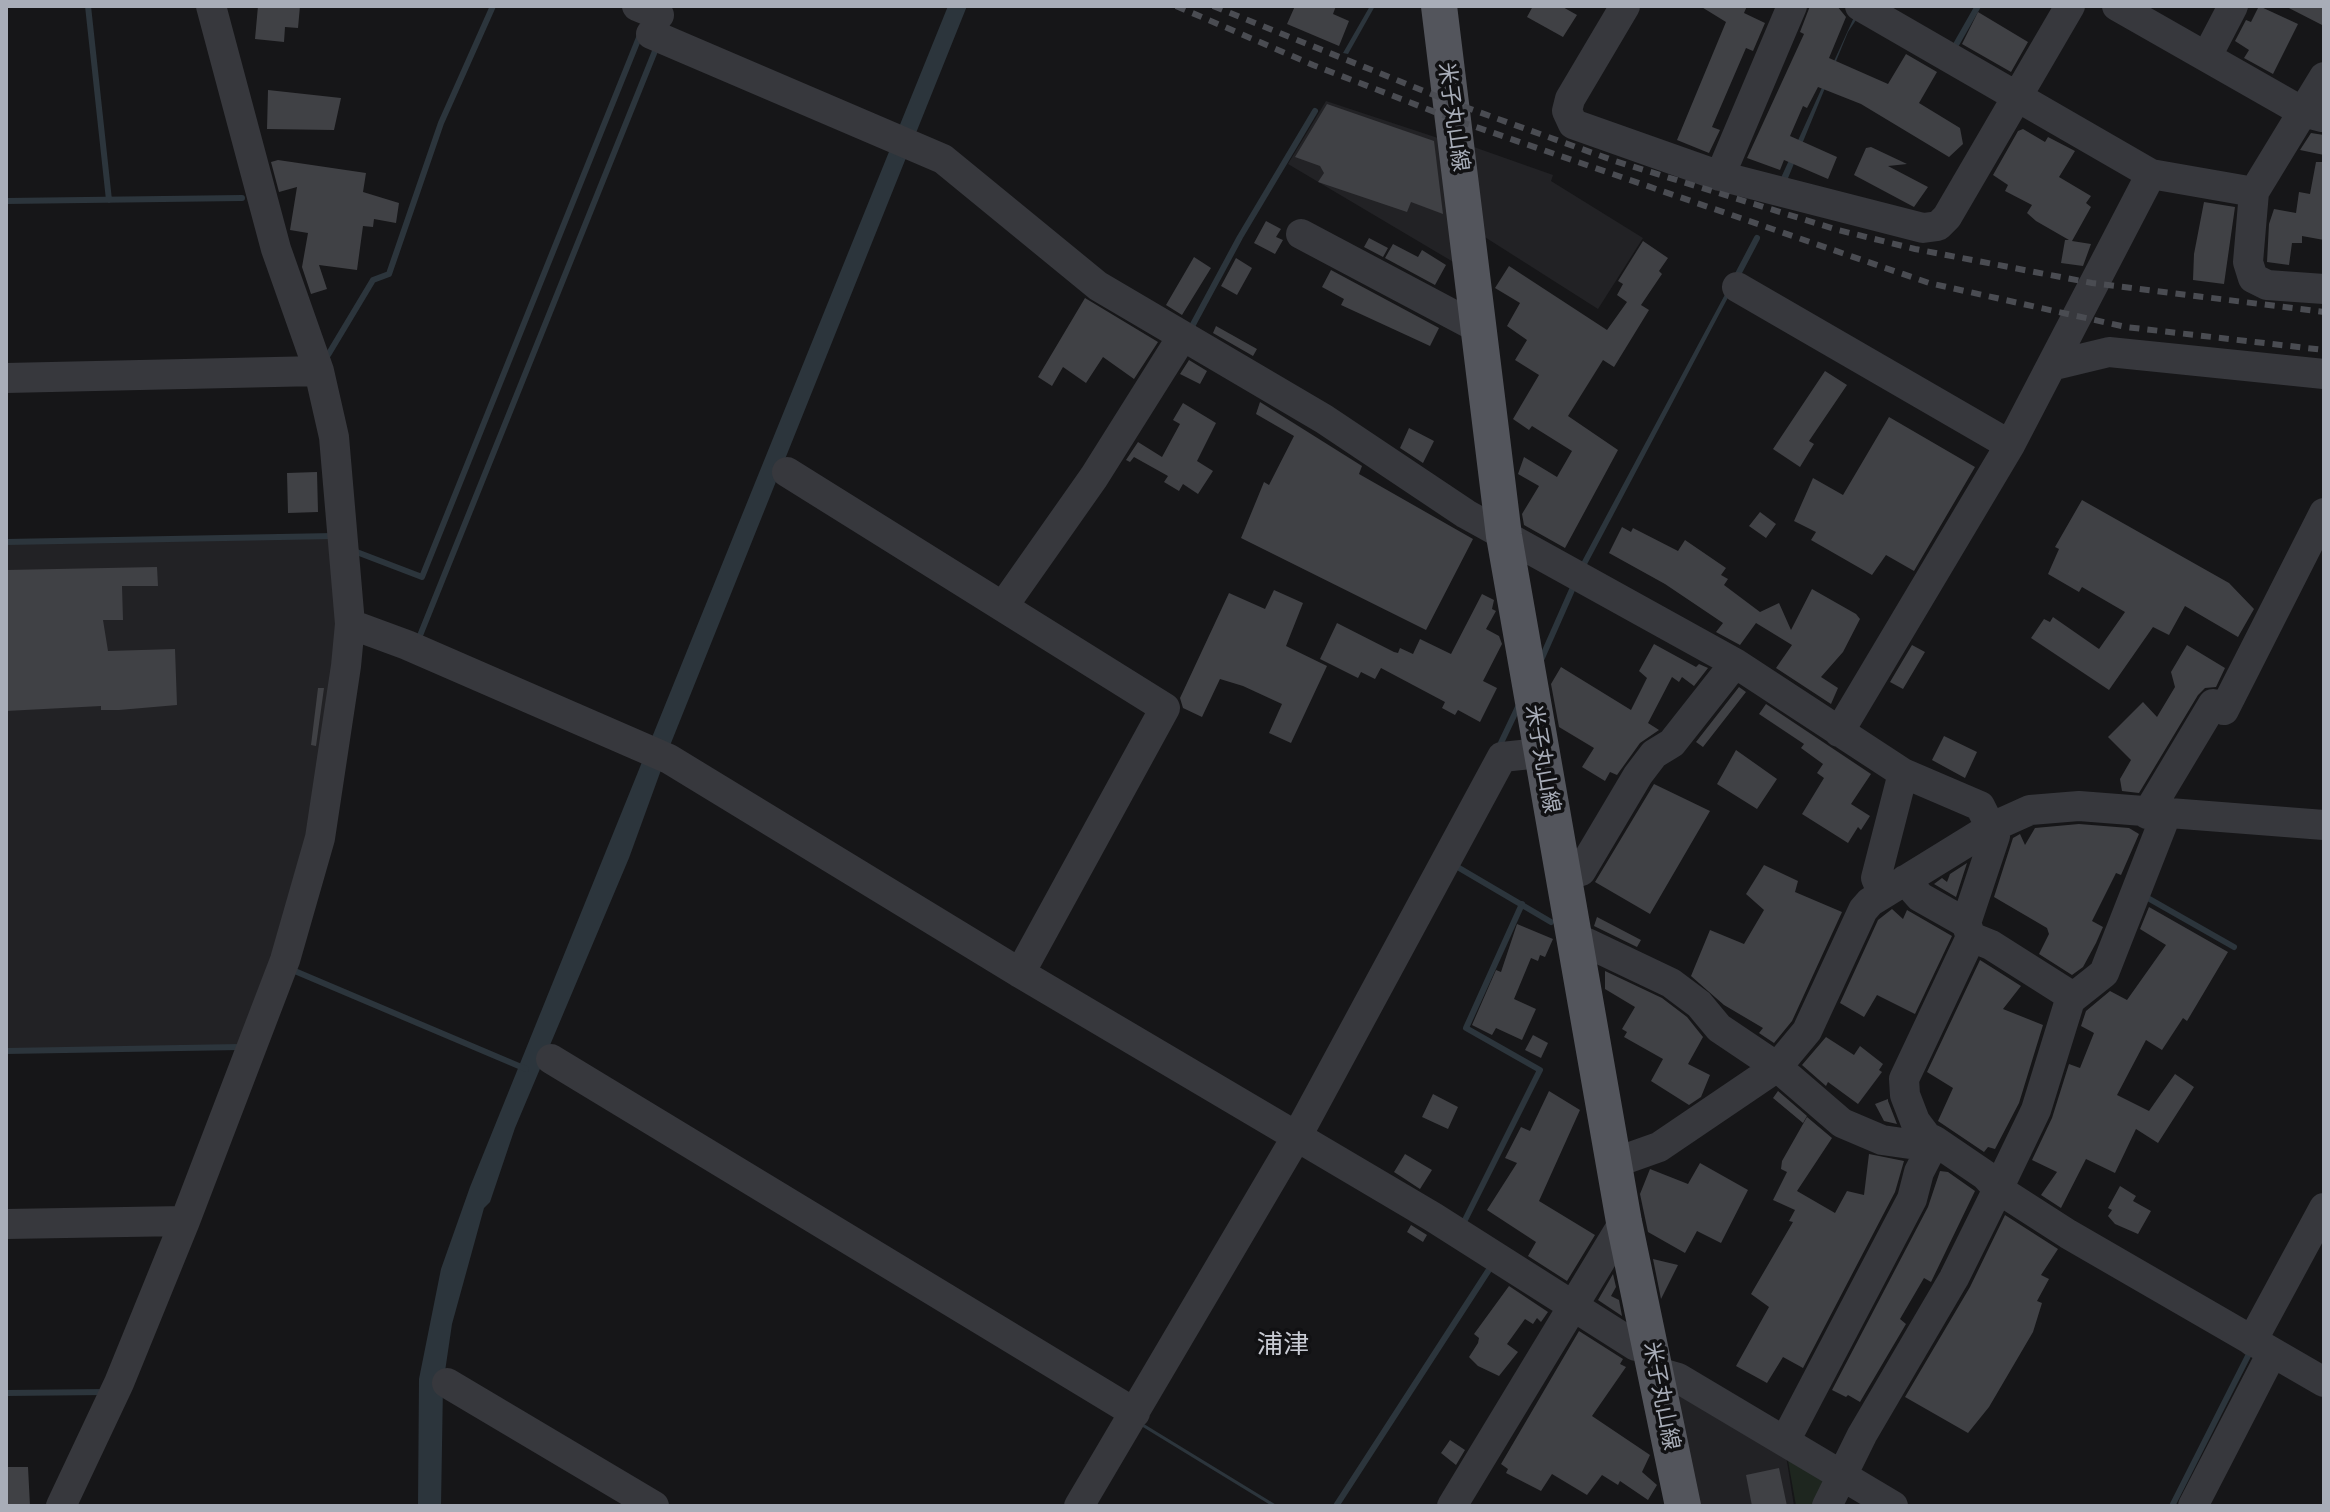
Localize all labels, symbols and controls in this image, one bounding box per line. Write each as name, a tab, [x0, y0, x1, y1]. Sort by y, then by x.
street label: 米子丸山線	[1432, 61, 1474, 173]
street label: 米子丸山線	[1519, 703, 1565, 815]
district label: 浦津	[1257, 1329, 1309, 1361]
street label: 米子丸山線	[1638, 1339, 1684, 1453]

